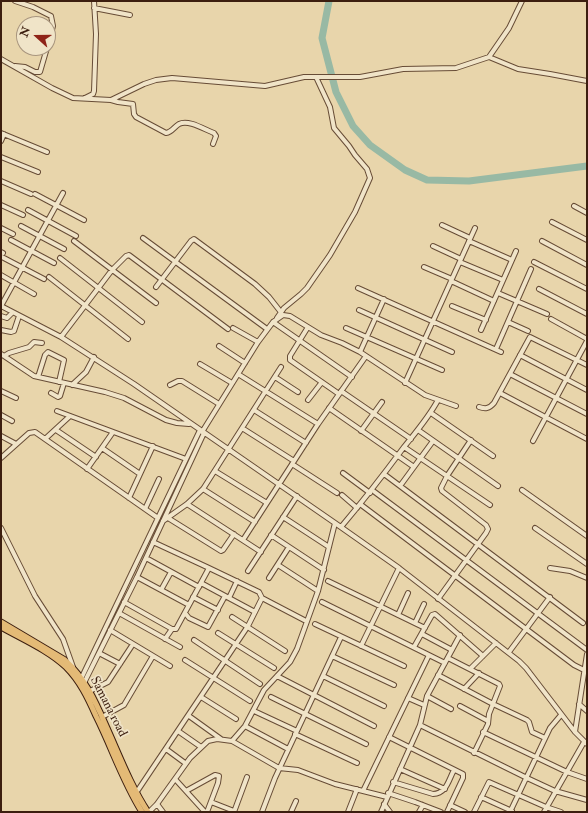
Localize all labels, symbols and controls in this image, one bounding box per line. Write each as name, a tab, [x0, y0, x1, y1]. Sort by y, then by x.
north arrow	[16, 16, 56, 56]
text: N	[17, 25, 33, 39]
street label: Samana road	[86, 674, 130, 740]

